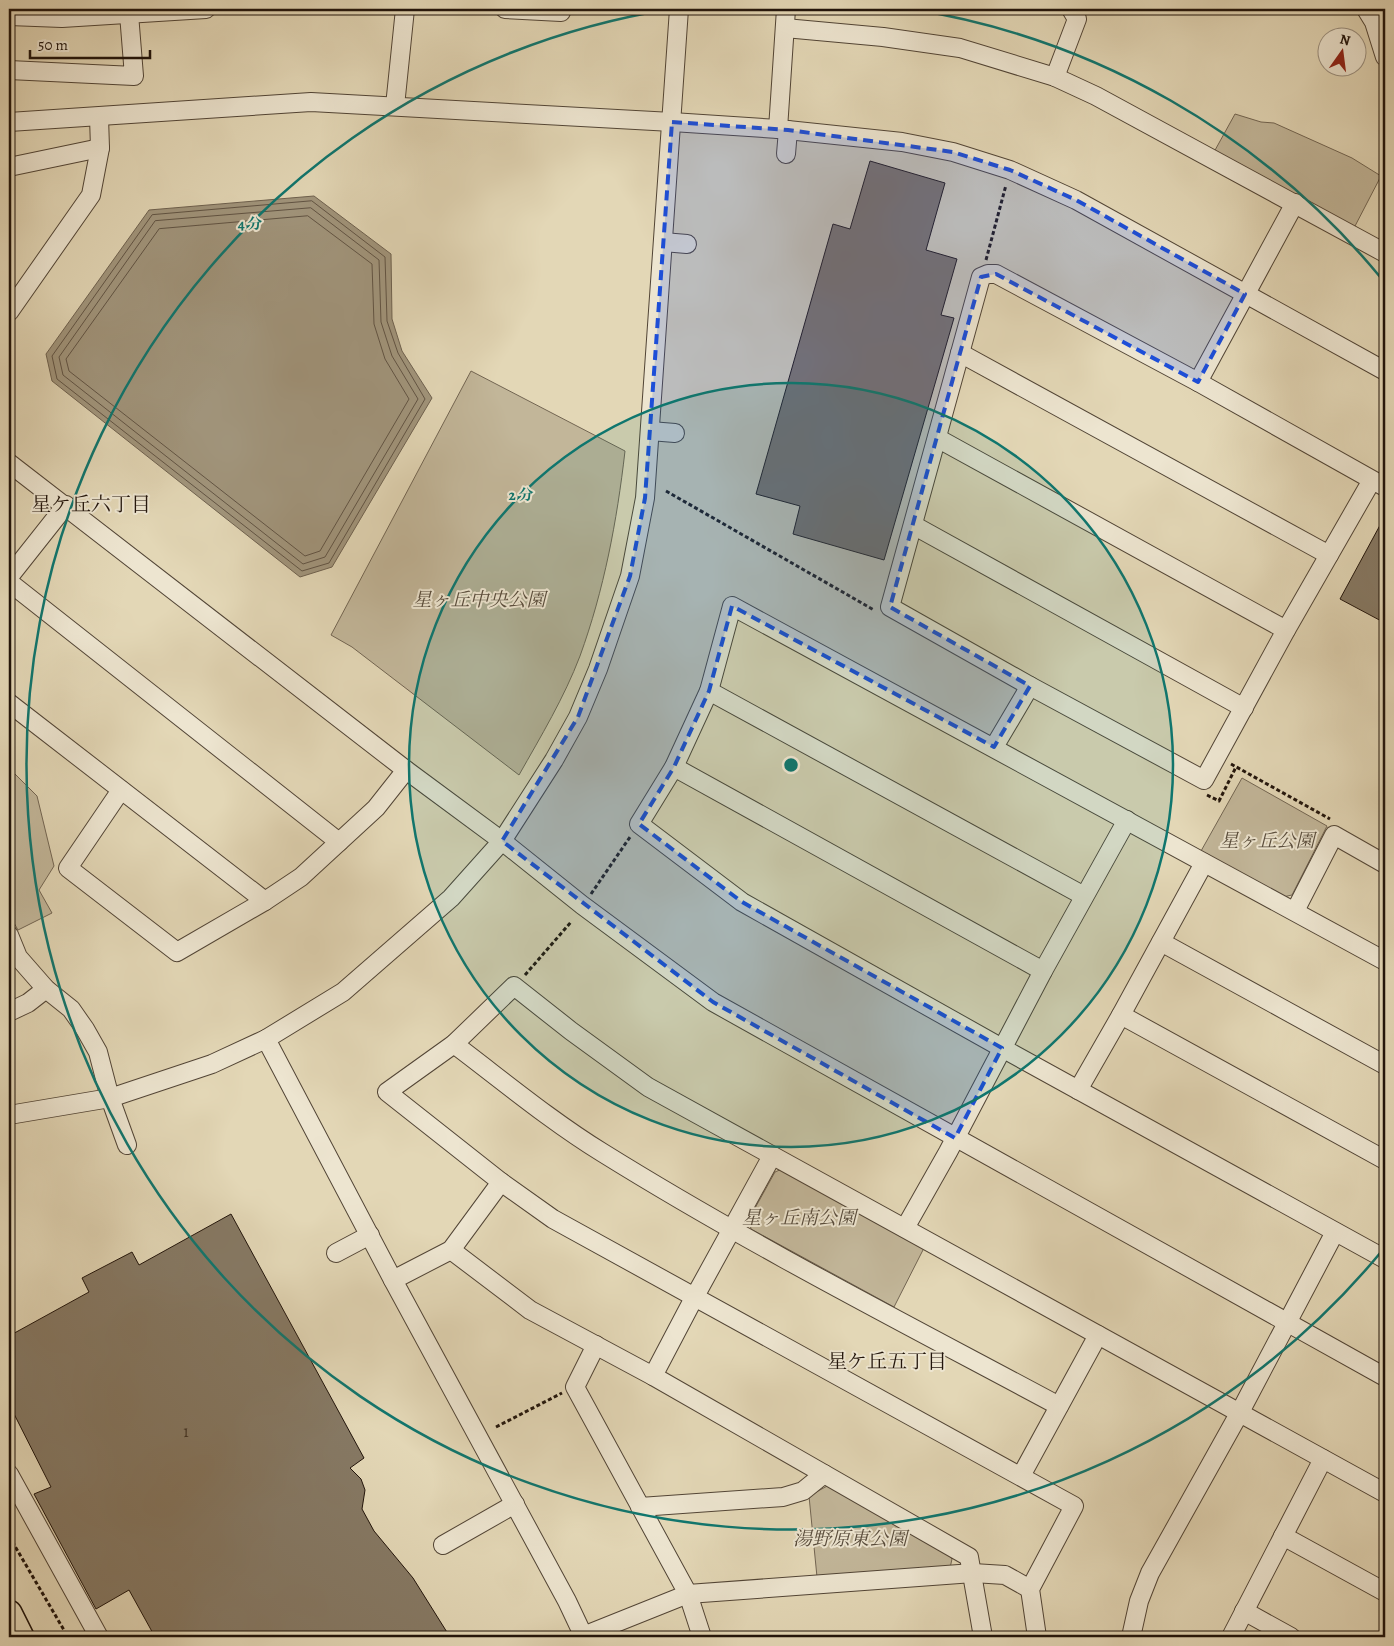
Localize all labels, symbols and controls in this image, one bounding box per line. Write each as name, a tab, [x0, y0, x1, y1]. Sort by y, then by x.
scale bar	[30, 28, 150, 60]
north arrow	[1316, 28, 1366, 78]
text: N	[1338, 29, 1352, 50]
text: 50 m	[38, 35, 68, 55]
text: 4 分	[238, 214, 262, 234]
text: 2 分	[509, 485, 533, 505]
district label: 星ケ丘六丁目	[31, 491, 151, 518]
park label: 星ヶ丘中央公園	[412, 587, 548, 613]
centre of rings	[782, 756, 800, 774]
park label: 星ヶ丘公園	[1219, 828, 1317, 854]
park label: 星ヶ丘南公園	[742, 1205, 859, 1231]
district label: 星ケ丘五丁目	[827, 1348, 947, 1375]
house number: 1	[183, 1421, 189, 1443]
park label: 湯野原東公園	[793, 1526, 910, 1552]

